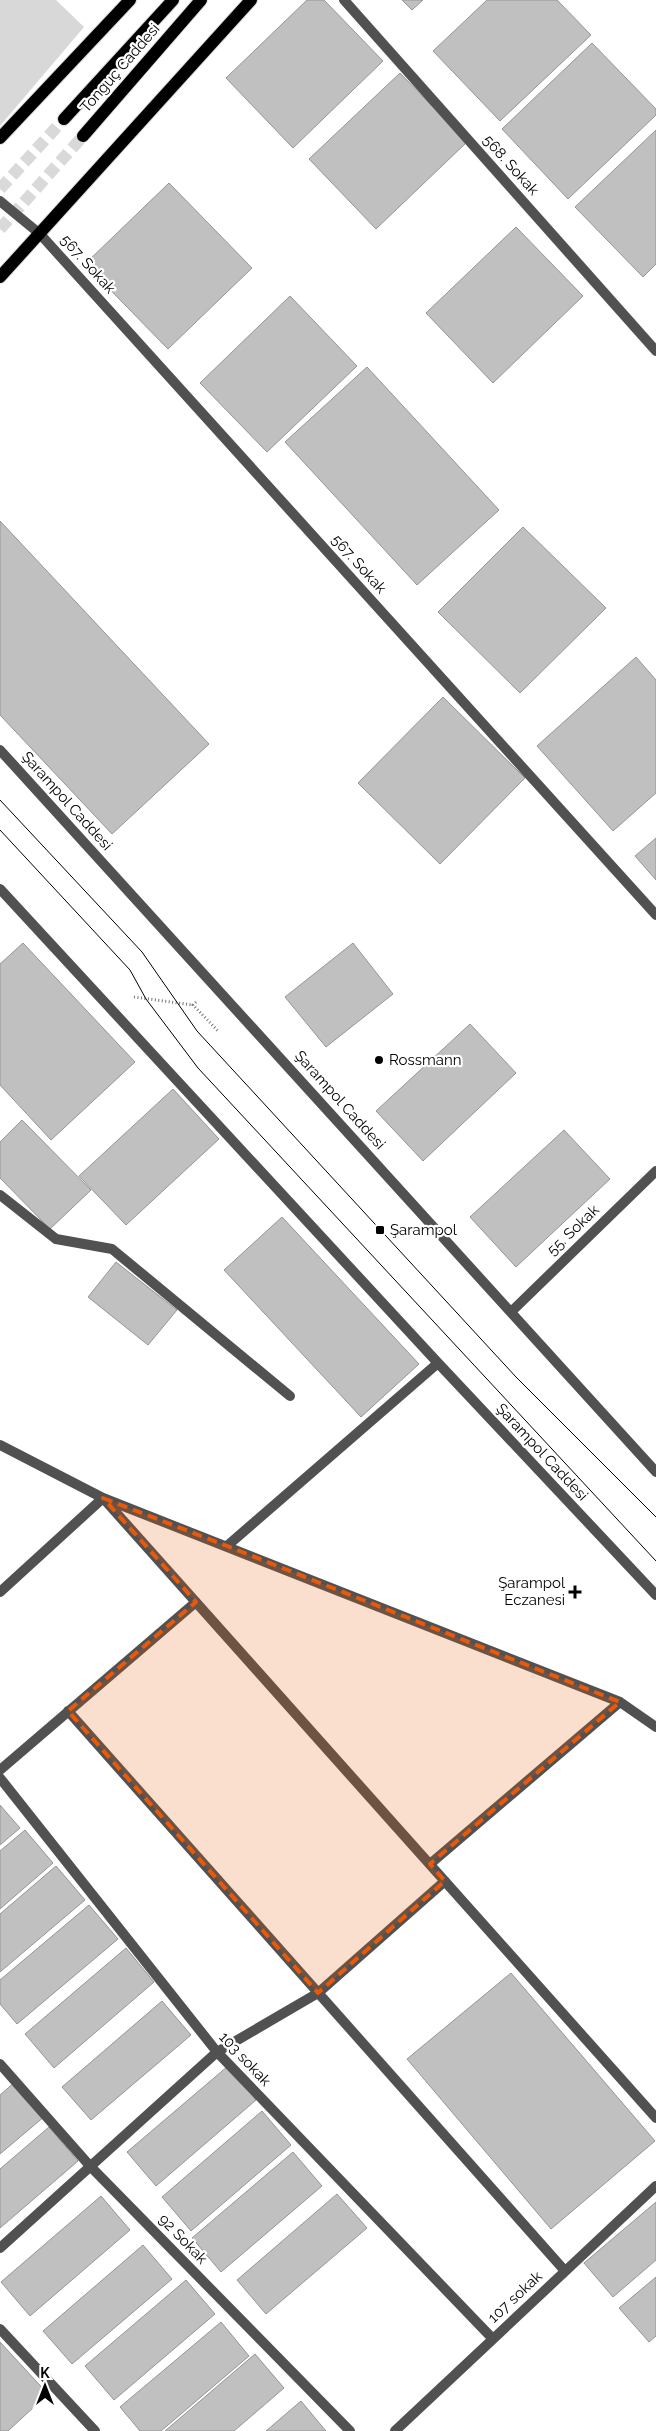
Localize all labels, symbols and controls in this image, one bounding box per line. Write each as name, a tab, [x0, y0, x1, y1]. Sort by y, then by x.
street label: Tonguç Caddesi	[77, 20, 163, 116]
street label: 568. Sokak	[479, 131, 543, 199]
street label: 567. Sokak	[57, 231, 119, 297]
street label: 567. Sokak	[328, 531, 390, 597]
street label: Şarampol Caddesi	[18, 748, 116, 854]
street label: Şarampol Caddesi	[291, 1047, 389, 1153]
place label: Rossmann	[389, 1051, 461, 1069]
marker: Rossmann	[373, 1054, 385, 1066]
street label: 55. Sokak	[543, 1201, 603, 1259]
place label: Şarampol	[390, 1221, 458, 1239]
marker: Şarampol	[374, 1224, 386, 1236]
street label: Şarampol Caddesi	[492, 1400, 592, 1504]
place label: Şarampol Eczanesi	[498, 1574, 566, 1609]
marker: Şarampol Eczanesi	[569, 1586, 581, 1598]
street label: 103 sokak	[215, 2028, 275, 2090]
street label: 92 Sokak	[155, 2210, 211, 2268]
street label: 107 sokak	[484, 2267, 546, 2327]
north arrow	[20, 2361, 70, 2411]
text: K	[40, 2365, 50, 2381]

